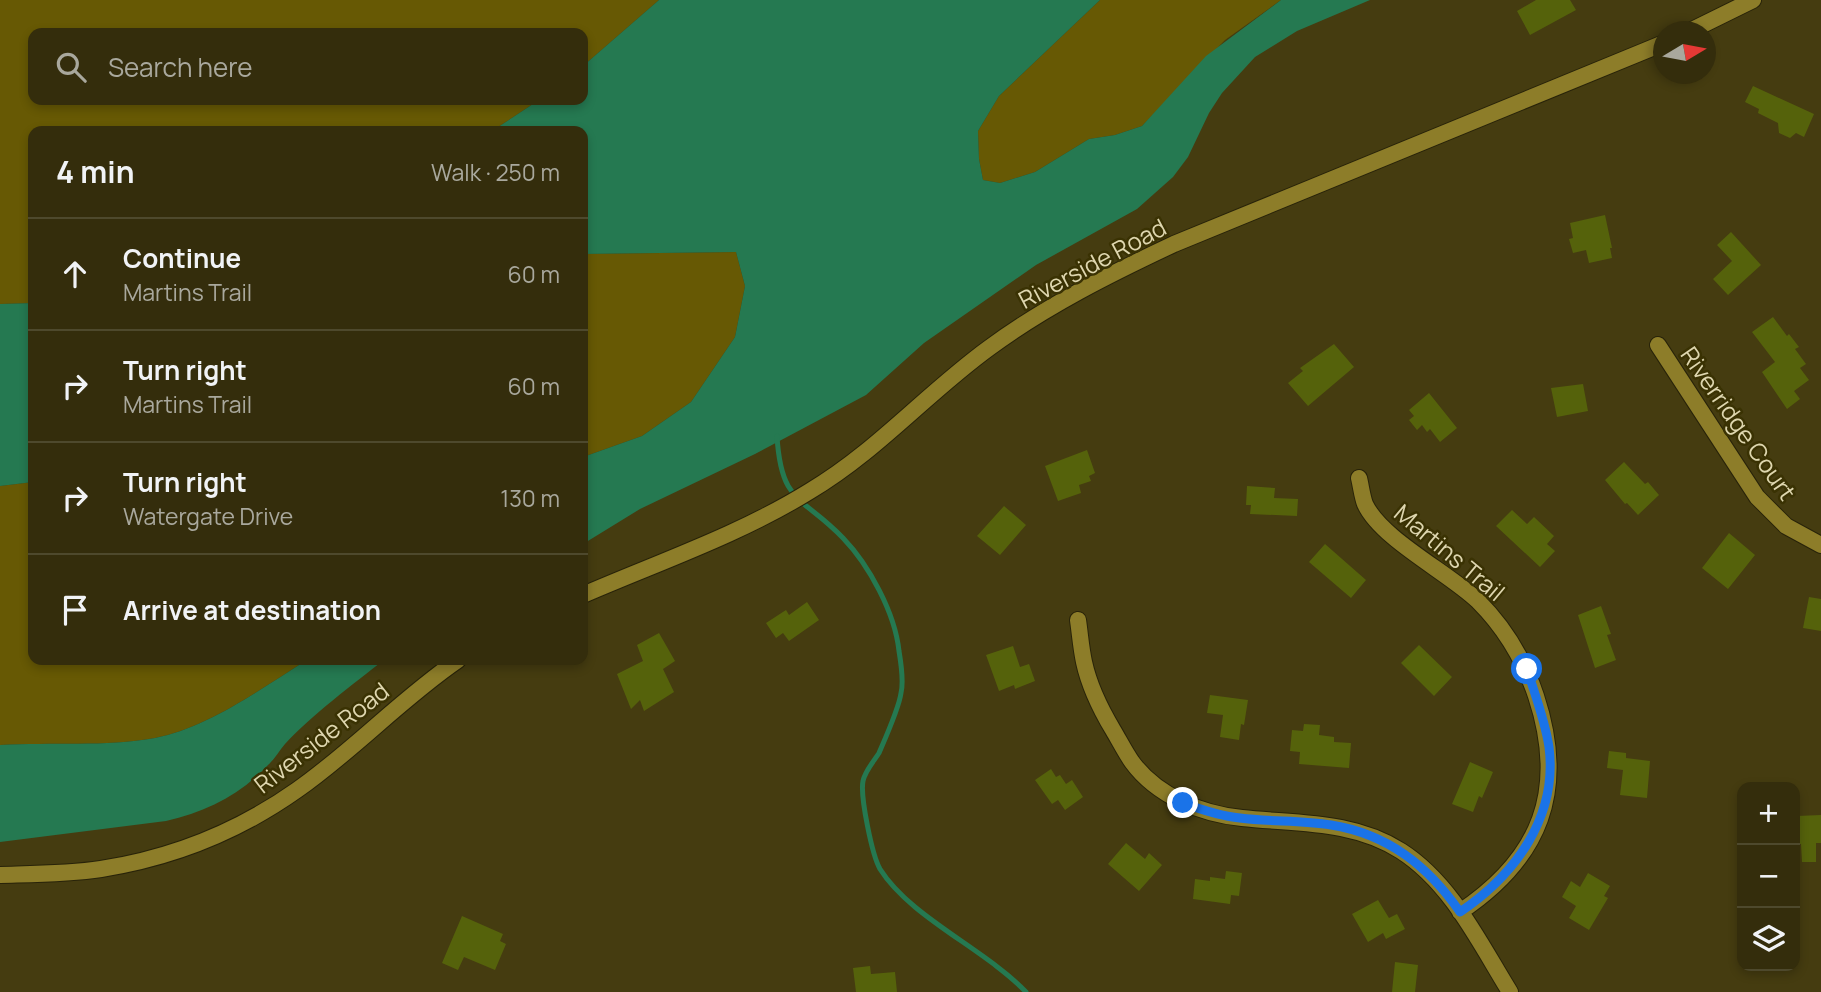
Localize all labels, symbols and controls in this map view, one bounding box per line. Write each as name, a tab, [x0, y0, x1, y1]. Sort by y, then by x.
north arrow	[1653, 21, 1716, 84]
search box	[28, 28, 588, 105]
icon: search	[52, 48, 90, 86]
text: Search here	[108, 49, 253, 85]
text: 4 min	[56, 151, 134, 192]
text: Walk · 250 m	[431, 156, 560, 188]
street label: Riverside Road	[1012, 210, 1172, 316]
text: Continue	[123, 240, 241, 276]
icon: ahead	[56, 255, 94, 293]
text: 60 m	[508, 258, 560, 290]
text: Martins Trail	[123, 276, 252, 308]
street label: Riverridge Court	[1674, 340, 1804, 506]
text: Turn right	[123, 352, 247, 388]
icon: right	[56, 367, 94, 405]
text: 60 m	[508, 370, 560, 402]
text: Martins Trail	[123, 388, 252, 420]
text: Turn right	[123, 464, 247, 500]
icon: right	[56, 479, 94, 517]
text: 130 m	[500, 482, 560, 514]
street label: Martins Trail	[1388, 496, 1512, 608]
text: Watergate Drive	[123, 500, 293, 532]
icon: arrive	[56, 591, 94, 629]
text: Arrive at destination	[123, 592, 381, 628]
route start	[1511, 653, 1542, 684]
street label: Riverside Road	[247, 674, 395, 800]
map controls	[1737, 782, 1800, 971]
button: +	[1737, 782, 1800, 845]
route end	[1167, 787, 1198, 818]
button: −	[1737, 845, 1800, 908]
button: layers	[1737, 908, 1800, 971]

